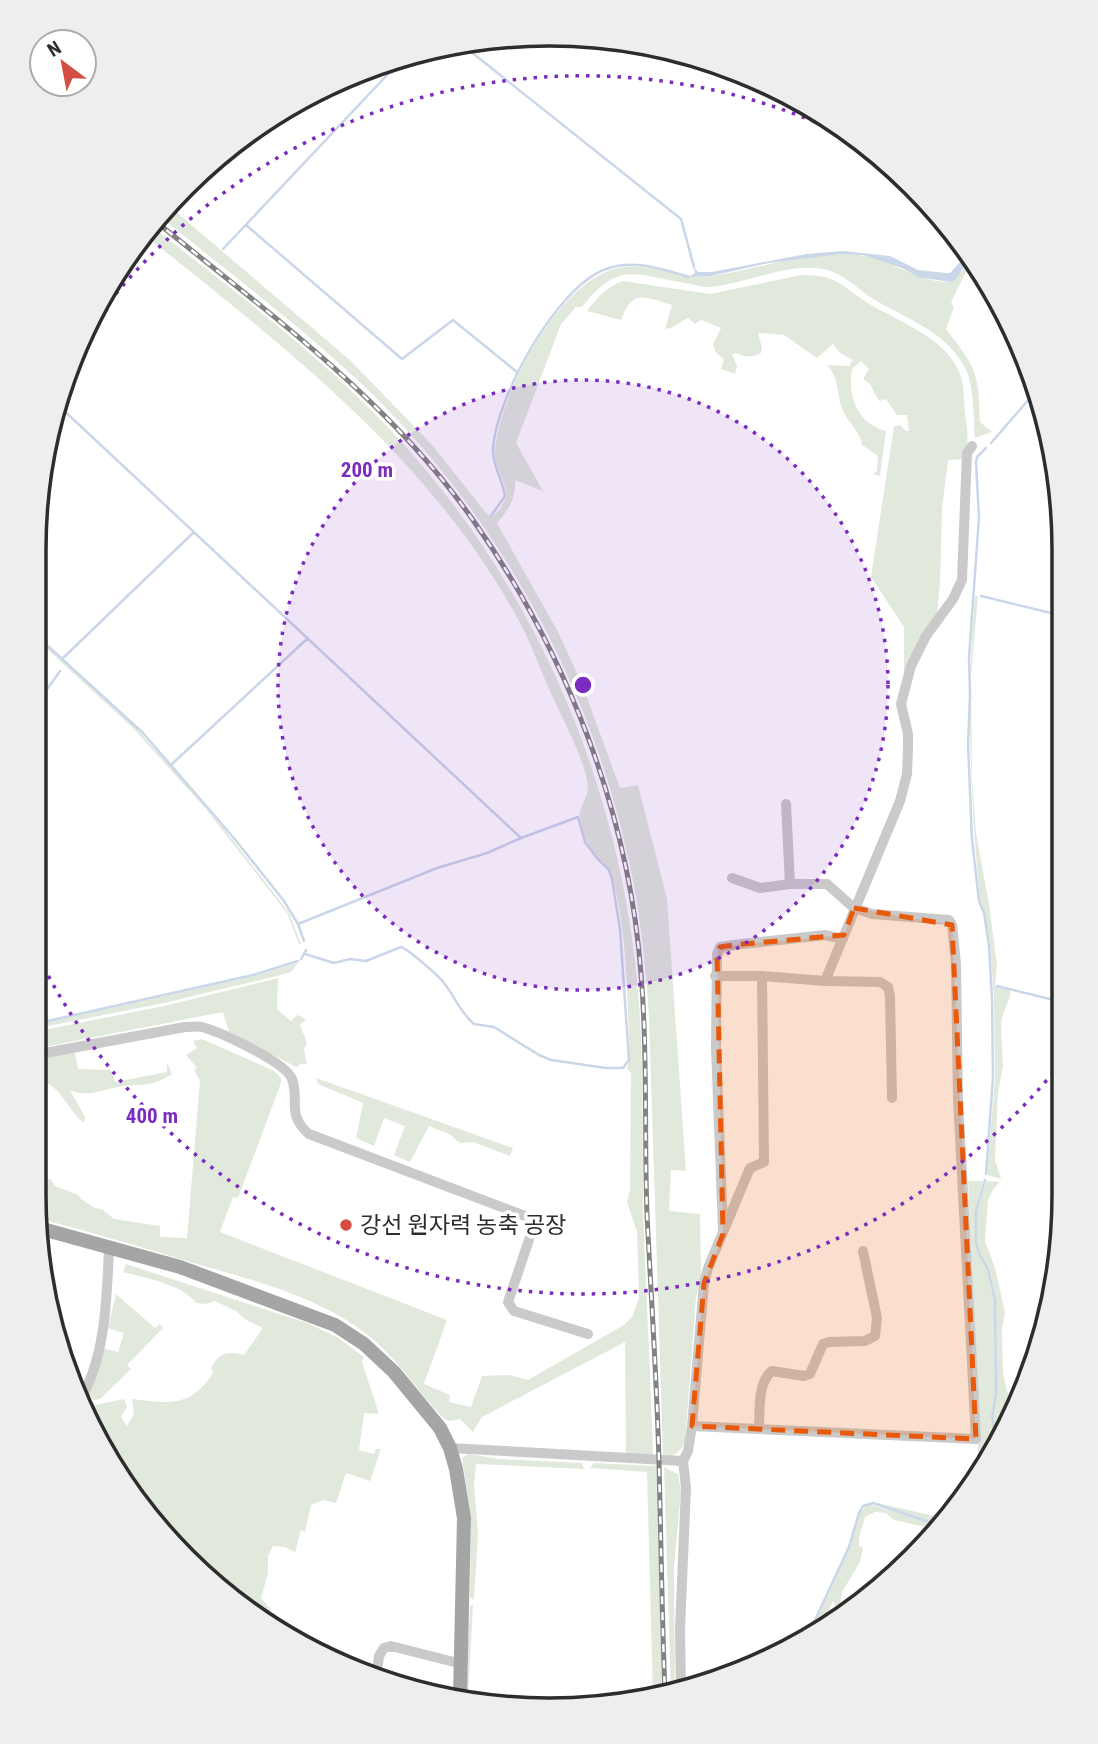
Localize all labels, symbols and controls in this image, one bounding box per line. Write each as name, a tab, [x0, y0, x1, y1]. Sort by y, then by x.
north arrow	[28, 28, 98, 98]
text: N	[43, 36, 65, 62]
text: 200 m	[341, 458, 393, 482]
centre of rings	[571, 673, 595, 697]
text: 400 m	[126, 1104, 178, 1128]
place label: 강선 원자력 농축 공장	[360, 1212, 566, 1239]
marker: 강선 원자력 농축 공장	[338, 1217, 354, 1233]

